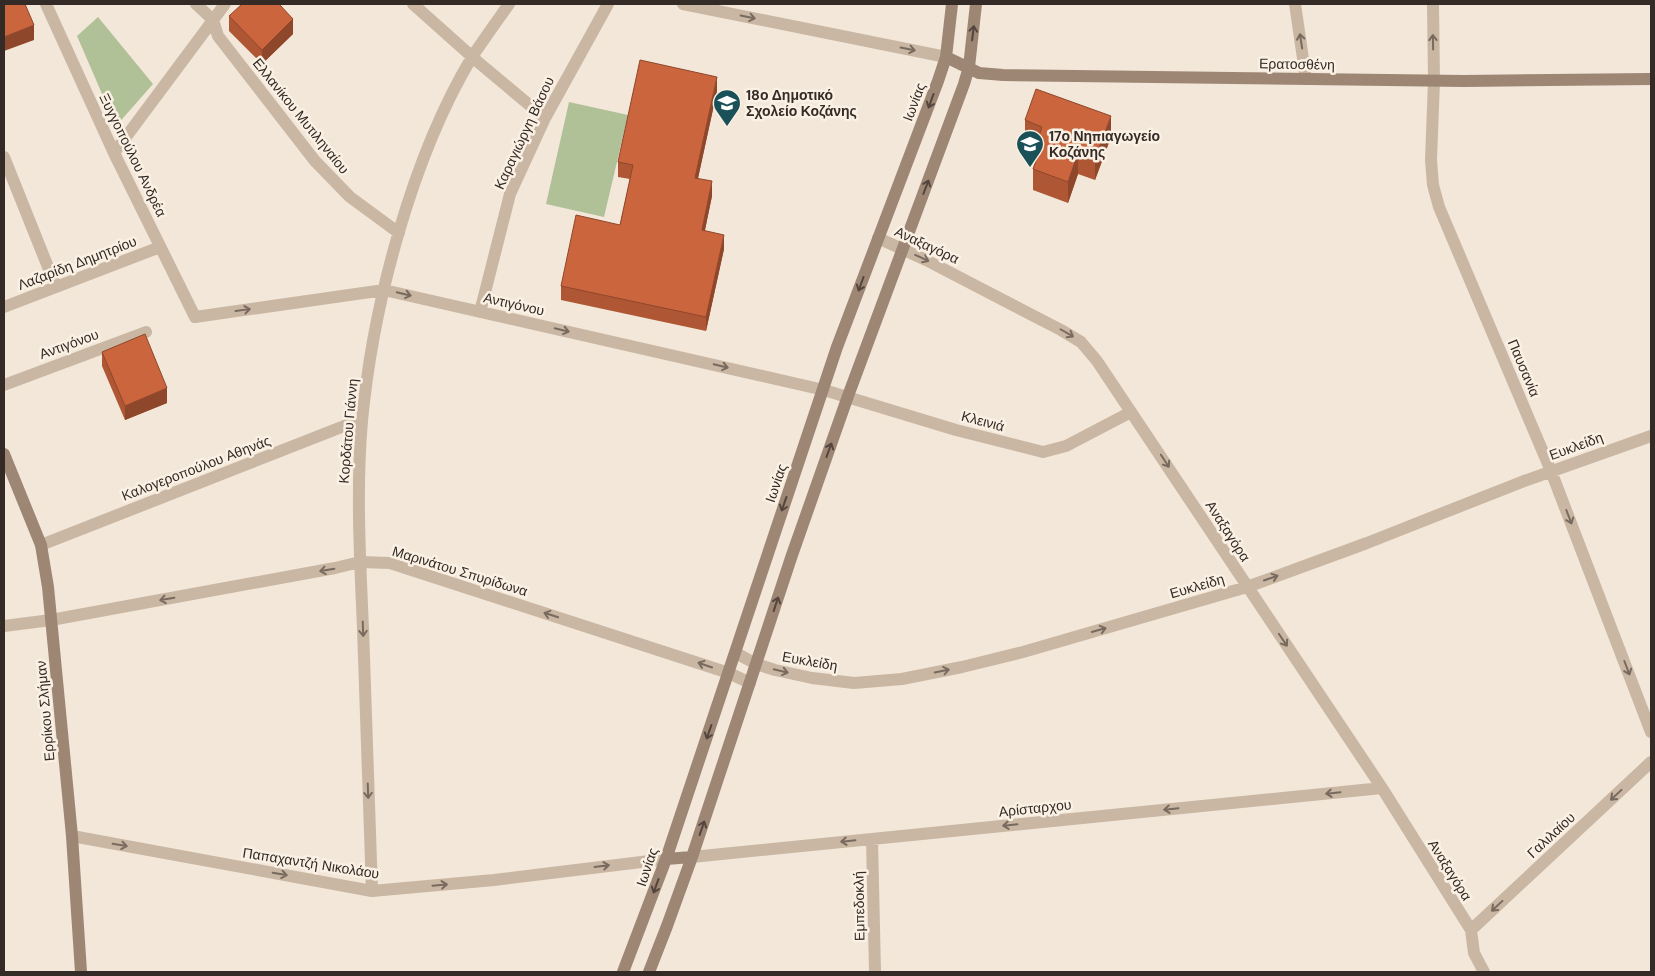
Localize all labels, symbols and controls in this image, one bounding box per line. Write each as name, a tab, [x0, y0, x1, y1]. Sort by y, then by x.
one-way arrow	[740, 13, 756, 22]
one-way arrow	[968, 25, 978, 41]
one-way arrow	[1295, 34, 1305, 50]
one-way arrow	[1428, 34, 1438, 50]
one-way arrow	[899, 45, 915, 54]
street label: Ελλανίκου Μυτιληναίου	[249, 54, 353, 178]
street label: Ερατοσθένη	[1259, 54, 1335, 74]
street label: Καραγιώργη Βάσου	[490, 74, 558, 192]
street label: Ιωνίας	[898, 80, 930, 124]
place label: 18ο Δημοτικό Σχολείο Κοζάνης	[746, 86, 857, 120]
school or university icon: 18ο Δημοτικό Σχολείο Κοζάνης	[712, 88, 742, 127]
street label: Ξυγγοπούλου Ανδρέα	[95, 90, 171, 220]
one-way arrow	[926, 92, 935, 108]
place label: 17ο Νηπιαγωγείο Κοζάνης	[1049, 127, 1160, 161]
school or university icon: 17ο Νηπιαγωγείο Κοζάνης	[1015, 129, 1045, 168]
one-way arrow	[922, 180, 931, 195]
street label: Αναξαγόρα	[892, 222, 962, 268]
street label: Λαζαρίδη Δημητρίου	[15, 232, 139, 294]
one-way arrow	[914, 254, 929, 264]
one-way arrow	[856, 276, 865, 291]
street label: Αντιγόνου	[482, 288, 546, 320]
one-way arrow	[395, 290, 411, 299]
one-way arrow	[235, 305, 251, 315]
street label: Αντιγόνου	[37, 325, 101, 363]
one-way arrow	[554, 326, 570, 335]
one-way arrow	[1059, 328, 1074, 338]
street label: Παυσανία	[1504, 336, 1544, 400]
one-way arrow	[712, 362, 728, 371]
street label: Κορδάτου Γιάννη	[334, 378, 362, 484]
street label: Κλεινιά	[959, 407, 1007, 435]
street label: Ευκλείδη	[1547, 428, 1605, 464]
street label: Καλογεροπούλου Αθηνάς	[119, 431, 273, 505]
one-way arrow	[825, 443, 834, 458]
one-way arrow	[1160, 453, 1170, 467]
street label: Ιωνίας	[761, 461, 791, 505]
one-way arrow	[779, 495, 788, 511]
street label: Αναξαγόρα	[1202, 497, 1254, 565]
one-way arrow	[1565, 508, 1574, 524]
street label: Μαρινάτου Σπυρίδωνα	[390, 542, 530, 600]
one-way arrow	[319, 565, 335, 575]
street label: Ευκλείδη	[1168, 570, 1226, 602]
one-way arrow	[1263, 573, 1279, 583]
one-way arrow	[160, 595, 176, 604]
one-way arrow	[771, 596, 781, 612]
one-way arrow	[543, 610, 559, 619]
one-way arrow	[358, 620, 367, 636]
one-way arrow	[1090, 625, 1106, 635]
one-way arrow	[1278, 633, 1288, 647]
street label: Ευκλείδη	[781, 647, 839, 675]
street label: Ερρίκου Σλήμαν	[32, 660, 58, 762]
one-way arrow	[698, 660, 713, 669]
one-way arrow	[1623, 660, 1632, 676]
one-way arrow	[933, 666, 949, 676]
one-way arrow	[773, 667, 789, 676]
one-way arrow	[704, 724, 713, 739]
one-way arrow	[364, 783, 373, 799]
one-way arrow	[1325, 788, 1341, 798]
one-way arrow	[1609, 789, 1622, 801]
street label: Αρίσταρχου	[998, 795, 1072, 821]
one-way arrow	[1164, 804, 1180, 814]
street label: Γαλιλαίου	[1523, 808, 1579, 862]
one-way arrow	[1002, 820, 1018, 830]
one-way arrow	[698, 821, 707, 836]
street label: Αναξαγόρα	[1424, 836, 1476, 904]
one-way arrow	[840, 837, 856, 846]
one-way arrow	[111, 841, 127, 851]
street label: Παπαχαντζή Νικολάου	[241, 843, 381, 883]
street label: Ιωνίας	[632, 845, 662, 889]
one-way arrow	[593, 861, 609, 871]
one-way arrow	[271, 869, 287, 879]
street label: Εμπεδοκλή	[849, 871, 869, 941]
one-way arrow	[651, 877, 660, 893]
one-way arrow	[432, 880, 448, 889]
one-way arrow	[1490, 900, 1503, 912]

